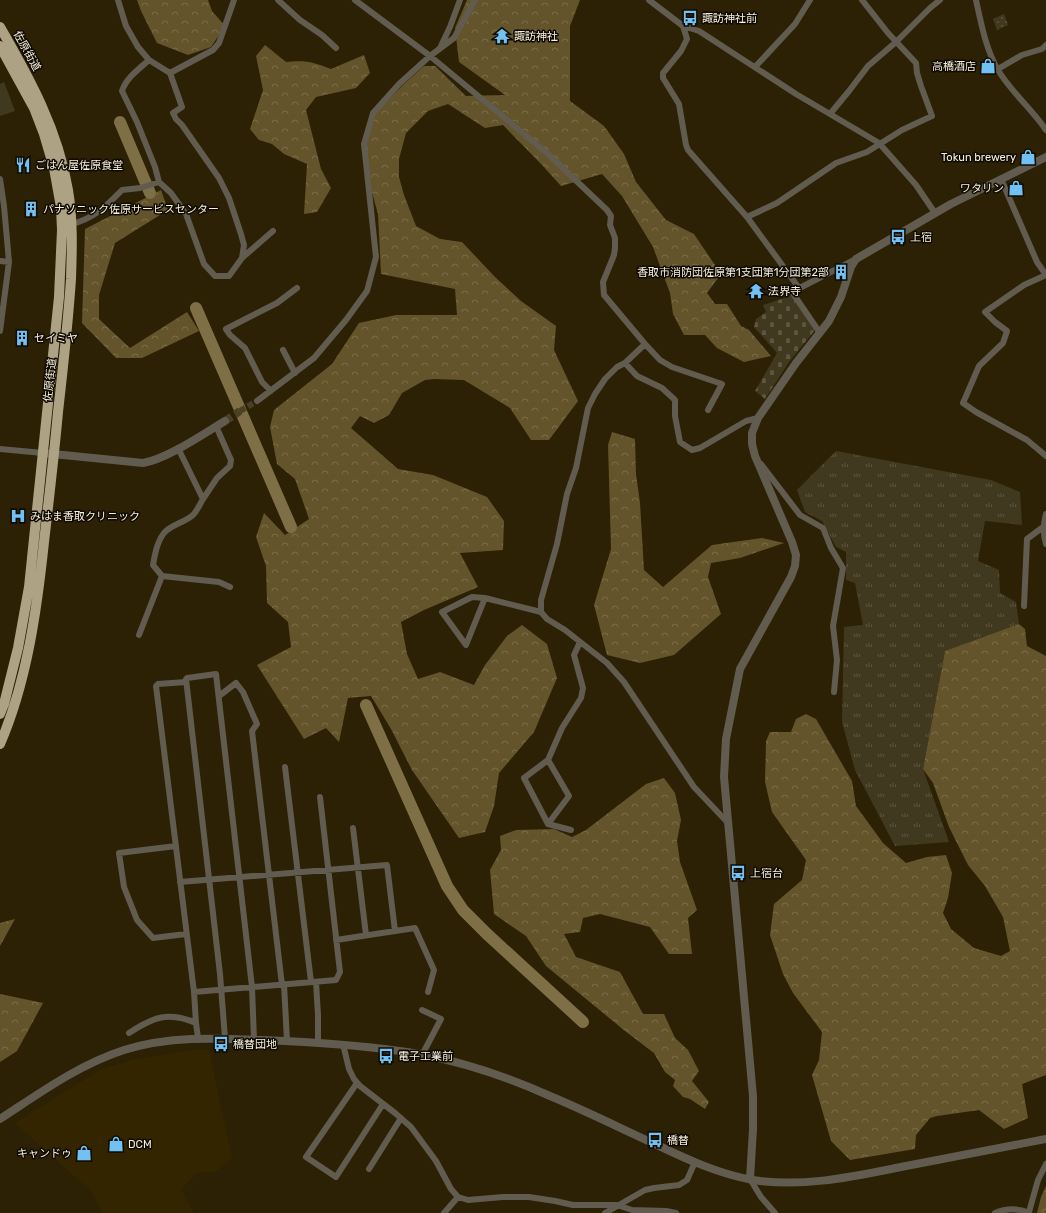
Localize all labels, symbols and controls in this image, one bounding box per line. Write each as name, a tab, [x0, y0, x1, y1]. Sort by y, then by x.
bus stop icon: 諏訪神社前	[681, 9, 699, 27]
place label: 諏訪神社前	[702, 12, 757, 25]
temple icon: 諏訪神社	[493, 27, 511, 45]
street label: 佐原街道	[11, 29, 43, 73]
place label: 諏訪神社	[514, 30, 558, 43]
shop icon: 高橋酒店	[979, 57, 997, 75]
place label: 高橋酒店	[932, 60, 976, 73]
shop icon: Tokun brewery	[1019, 148, 1037, 166]
place label: Tokun brewery	[941, 151, 1016, 164]
restaurant icon: ごはん屋佐原食堂	[14, 156, 32, 174]
place label: ごはん屋佐原食堂	[35, 159, 123, 172]
shop icon: ワタリン	[1007, 179, 1025, 197]
place label: ワタリン	[960, 182, 1004, 195]
building icon: パナソニック佐原サービスセンター	[22, 200, 40, 218]
place label: パナソニック佐原サービスセンター	[43, 203, 219, 216]
bus stop icon: 上宿	[889, 228, 907, 246]
place label: 上宿	[910, 231, 932, 244]
building icon: 香取市消防団佐原第1支団第1分団第2部	[832, 263, 850, 281]
place label: 香取市消防団佐原第1支団第1分団第2部	[637, 266, 829, 279]
temple icon: 法界寺	[747, 282, 765, 300]
place label: 法界寺	[768, 285, 801, 298]
building icon: セイミヤ	[13, 329, 31, 347]
place label: セイミヤ	[34, 332, 78, 345]
street label: 佐原街道	[41, 357, 59, 403]
hospital icon: みはま香取クリニック	[9, 507, 27, 525]
place label: みはま香取クリニック	[30, 510, 140, 523]
bus stop icon: 上宿台	[729, 864, 747, 882]
place label: 上宿台	[750, 867, 783, 880]
bus stop icon: 橋替団地	[212, 1035, 230, 1053]
place label: 橋替団地	[233, 1038, 277, 1051]
bus stop icon: 電子工業前	[377, 1047, 395, 1065]
place label: 電子工業前	[398, 1050, 453, 1063]
bus stop icon: 橋替	[646, 1131, 664, 1149]
place label: 橋替	[667, 1134, 689, 1147]
shop icon: DCM	[107, 1135, 125, 1153]
place label: DCM	[128, 1138, 152, 1151]
shop icon: キャンドゥ	[75, 1144, 93, 1162]
place label: キャンドゥ	[17, 1147, 72, 1160]

